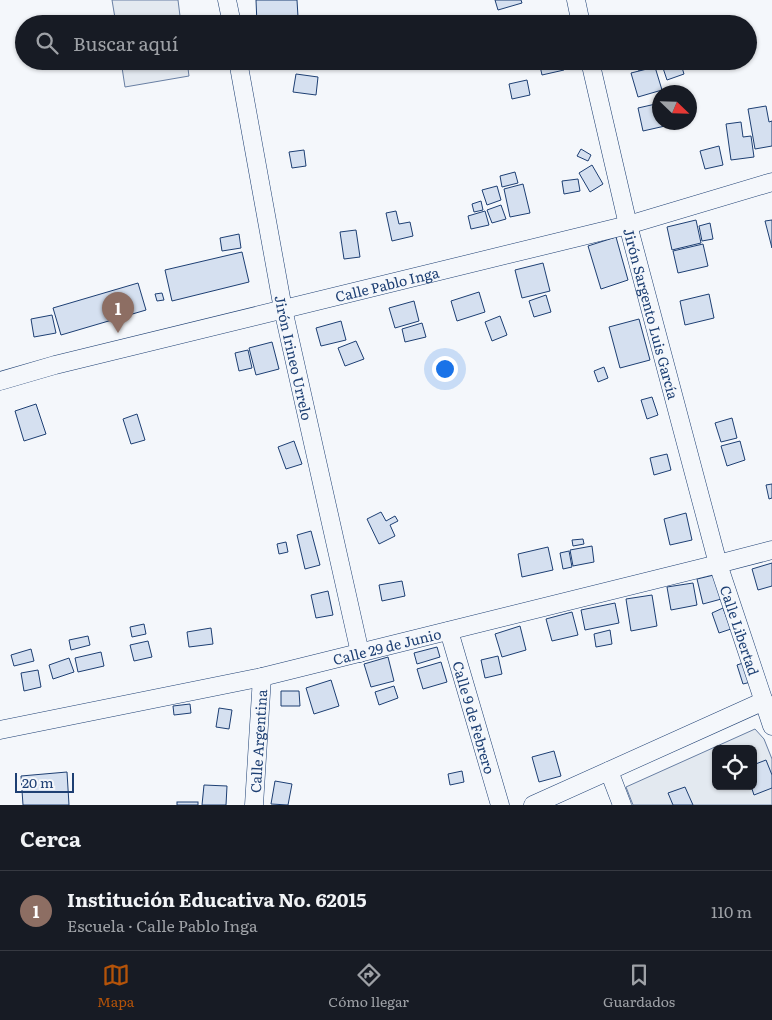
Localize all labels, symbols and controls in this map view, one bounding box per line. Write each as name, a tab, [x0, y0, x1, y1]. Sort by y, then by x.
search box	[15, 15, 757, 70]
icon: search	[33, 29, 61, 57]
text: Buscar aquí	[73, 29, 178, 57]
north arrow	[652, 85, 697, 130]
street label: Jirón Sargento Luis García	[619, 226, 684, 402]
street label: Calle Pablo Inga	[333, 261, 441, 306]
pin: 1	[102, 292, 134, 333]
street label: Jirón Irineo Urrelo	[271, 294, 318, 422]
your location	[432, 356, 458, 382]
street label: Calle Libertad	[716, 583, 765, 678]
street label: Calle 29 de Junio	[331, 623, 443, 669]
street label: Calle 9 de Febrero	[448, 658, 500, 776]
street label: Calle Argentina	[245, 688, 271, 794]
map controls	[712, 745, 757, 790]
button: locate	[712, 745, 757, 790]
scale bar	[15, 770, 74, 793]
text: 20 m	[22, 772, 54, 792]
text: Cerca	[20, 822, 81, 853]
text: Institución Educativa No. 62015	[67, 885, 367, 913]
text: 1	[33, 899, 39, 923]
text: 110 m	[711, 899, 752, 923]
text: Escuela · Calle Pablo Inga	[67, 913, 258, 937]
tab: Mapa	[97, 961, 134, 1011]
tab: Cómo llegar	[328, 961, 409, 1011]
tab: Guardados	[603, 961, 675, 1011]

